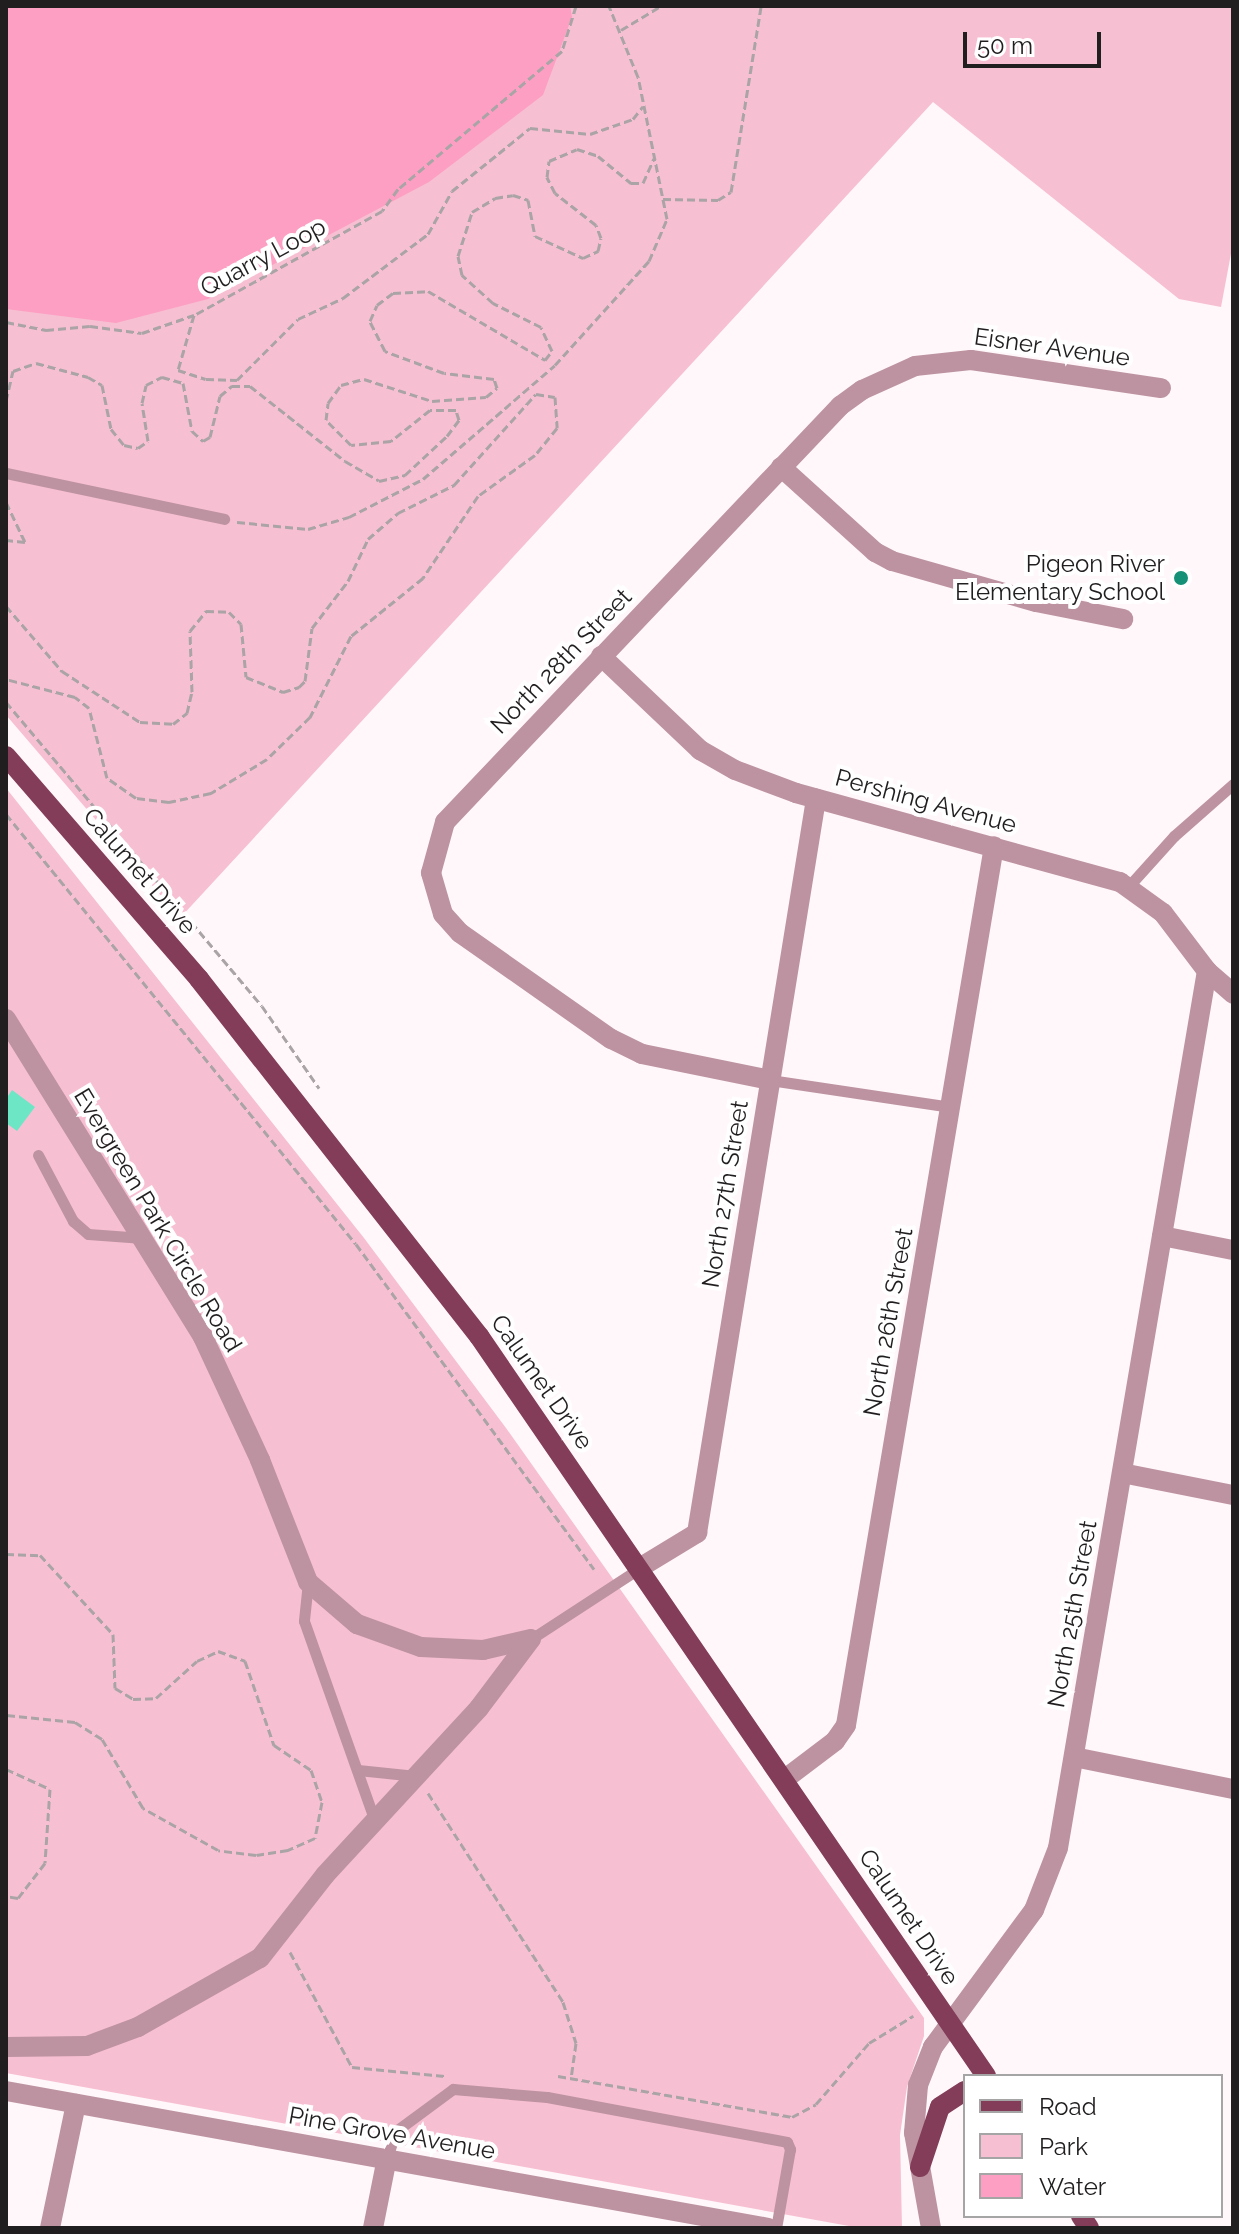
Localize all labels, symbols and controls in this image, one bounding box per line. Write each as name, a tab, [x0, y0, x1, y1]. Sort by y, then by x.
scale bar	[967, 16, 1105, 66]
text: 50 m	[977, 31, 1033, 60]
street label: Quarry Loop	[195, 212, 331, 302]
street label: Eisner Avenue	[972, 322, 1132, 372]
place label: Pigeon River Elementary School	[954, 550, 1165, 606]
marker: Pigeon River Elementary School	[1172, 569, 1190, 587]
street label: North 28th Street	[484, 582, 638, 740]
street label: Pershing Avenue	[832, 763, 1020, 839]
street label: Calumet Drive	[77, 802, 203, 940]
street label: Evergreen Park Circle Road	[68, 1083, 248, 1357]
street label: North 27th Street	[696, 1098, 754, 1290]
street label: North 26th Street	[857, 1226, 919, 1418]
street label: Calumet Drive	[485, 1309, 599, 1455]
street label: North 25th Street	[1041, 1518, 1103, 1710]
street label: Calumet Drive	[853, 1844, 965, 1990]
legend	[963, 2074, 1223, 2218]
text: Road	[1039, 2092, 1097, 2121]
street label: Pine Grove Avenue	[286, 2101, 498, 2165]
text: Park	[1039, 2132, 1088, 2161]
text: Water	[1039, 2172, 1106, 2201]

